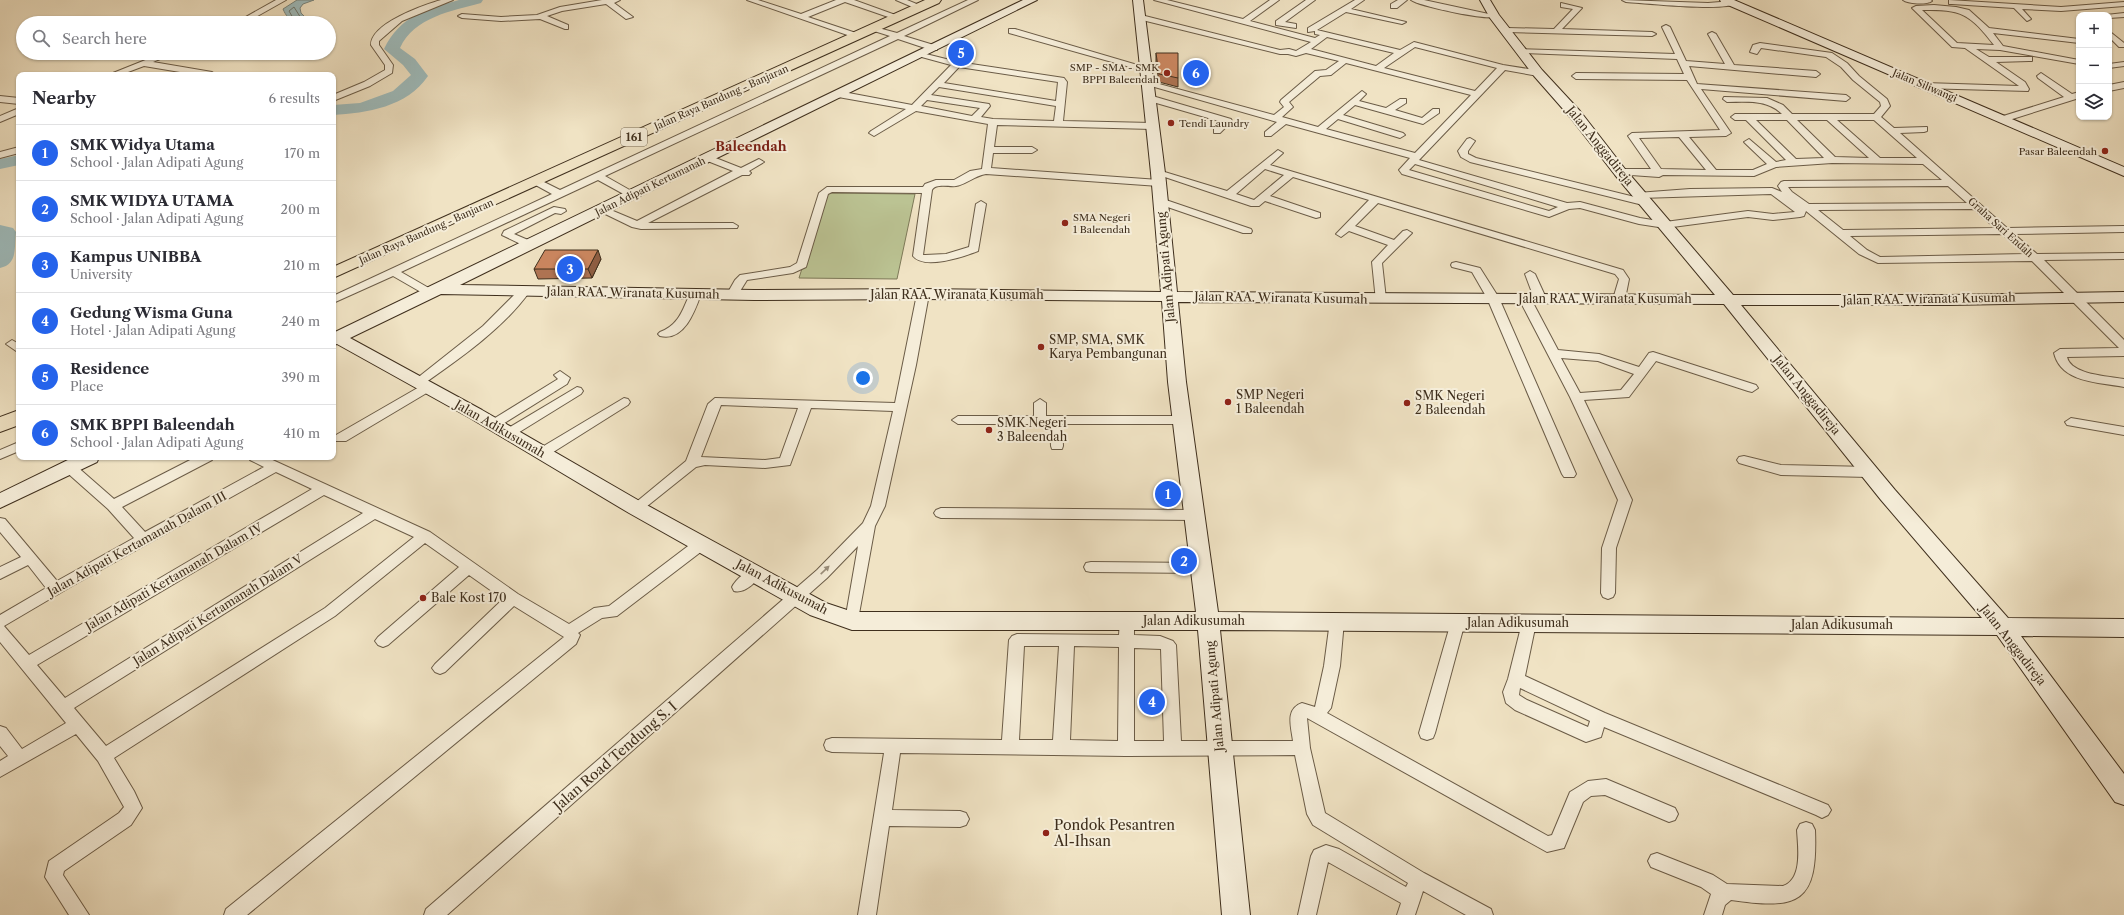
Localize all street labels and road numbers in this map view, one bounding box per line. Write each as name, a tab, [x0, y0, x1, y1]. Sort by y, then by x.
street label: Jalan Raya Bandung - Banjaran	[650, 62, 791, 134]
street label: Jalan Siliwangi	[1889, 65, 1959, 105]
street label: Jalan Anggadireja	[1562, 101, 1638, 189]
road number: 161	[621, 128, 647, 146]
street label: Jalan Adipati Kertamanah	[591, 154, 708, 220]
street label: Graha Sari Endah	[1965, 195, 2037, 261]
street label: Jalan Raya Bandung - Banjaran	[355, 196, 496, 268]
street label: Jalan Adipati Agung	[1153, 210, 1178, 325]
street label: Jalan RAA. Wiranata Kusumah	[544, 283, 720, 302]
street label: Jalan RAA. Wiranata Kusumah	[868, 287, 1044, 302]
street label: Jalan RAA. Wiranata Kusumah	[1192, 288, 1368, 307]
street label: Jalan RAA. Wiranata Kusumah	[1840, 289, 2016, 308]
street label: Jalan RAA. Wiranata Kusumah	[1516, 291, 1692, 306]
street label: Jalan Anggadireja	[1769, 350, 1845, 438]
street label: Jalan Adikusumah	[451, 396, 549, 461]
street label: Jalan Adipati Kertamanah Dalam III	[43, 488, 229, 600]
street label: Jalan Adipati Kertamanah Dalam IV	[81, 519, 265, 635]
street label: Jalan Adipati Kertamanah Dalam V	[129, 551, 306, 669]
street label: Jalan Adikusumah	[732, 555, 831, 617]
street label: Jalan Anggadireja	[1976, 600, 2050, 689]
street label: Jalan Adikusumah	[1141, 613, 1246, 628]
street label: Jalan Adikusumah	[1465, 615, 1570, 630]
street label: Jalan Adikusumah	[1789, 617, 1894, 632]
street label: Jalan Adipati Agung	[1202, 639, 1227, 754]
street label: Jalan Road Tendung S. I	[548, 697, 681, 816]

